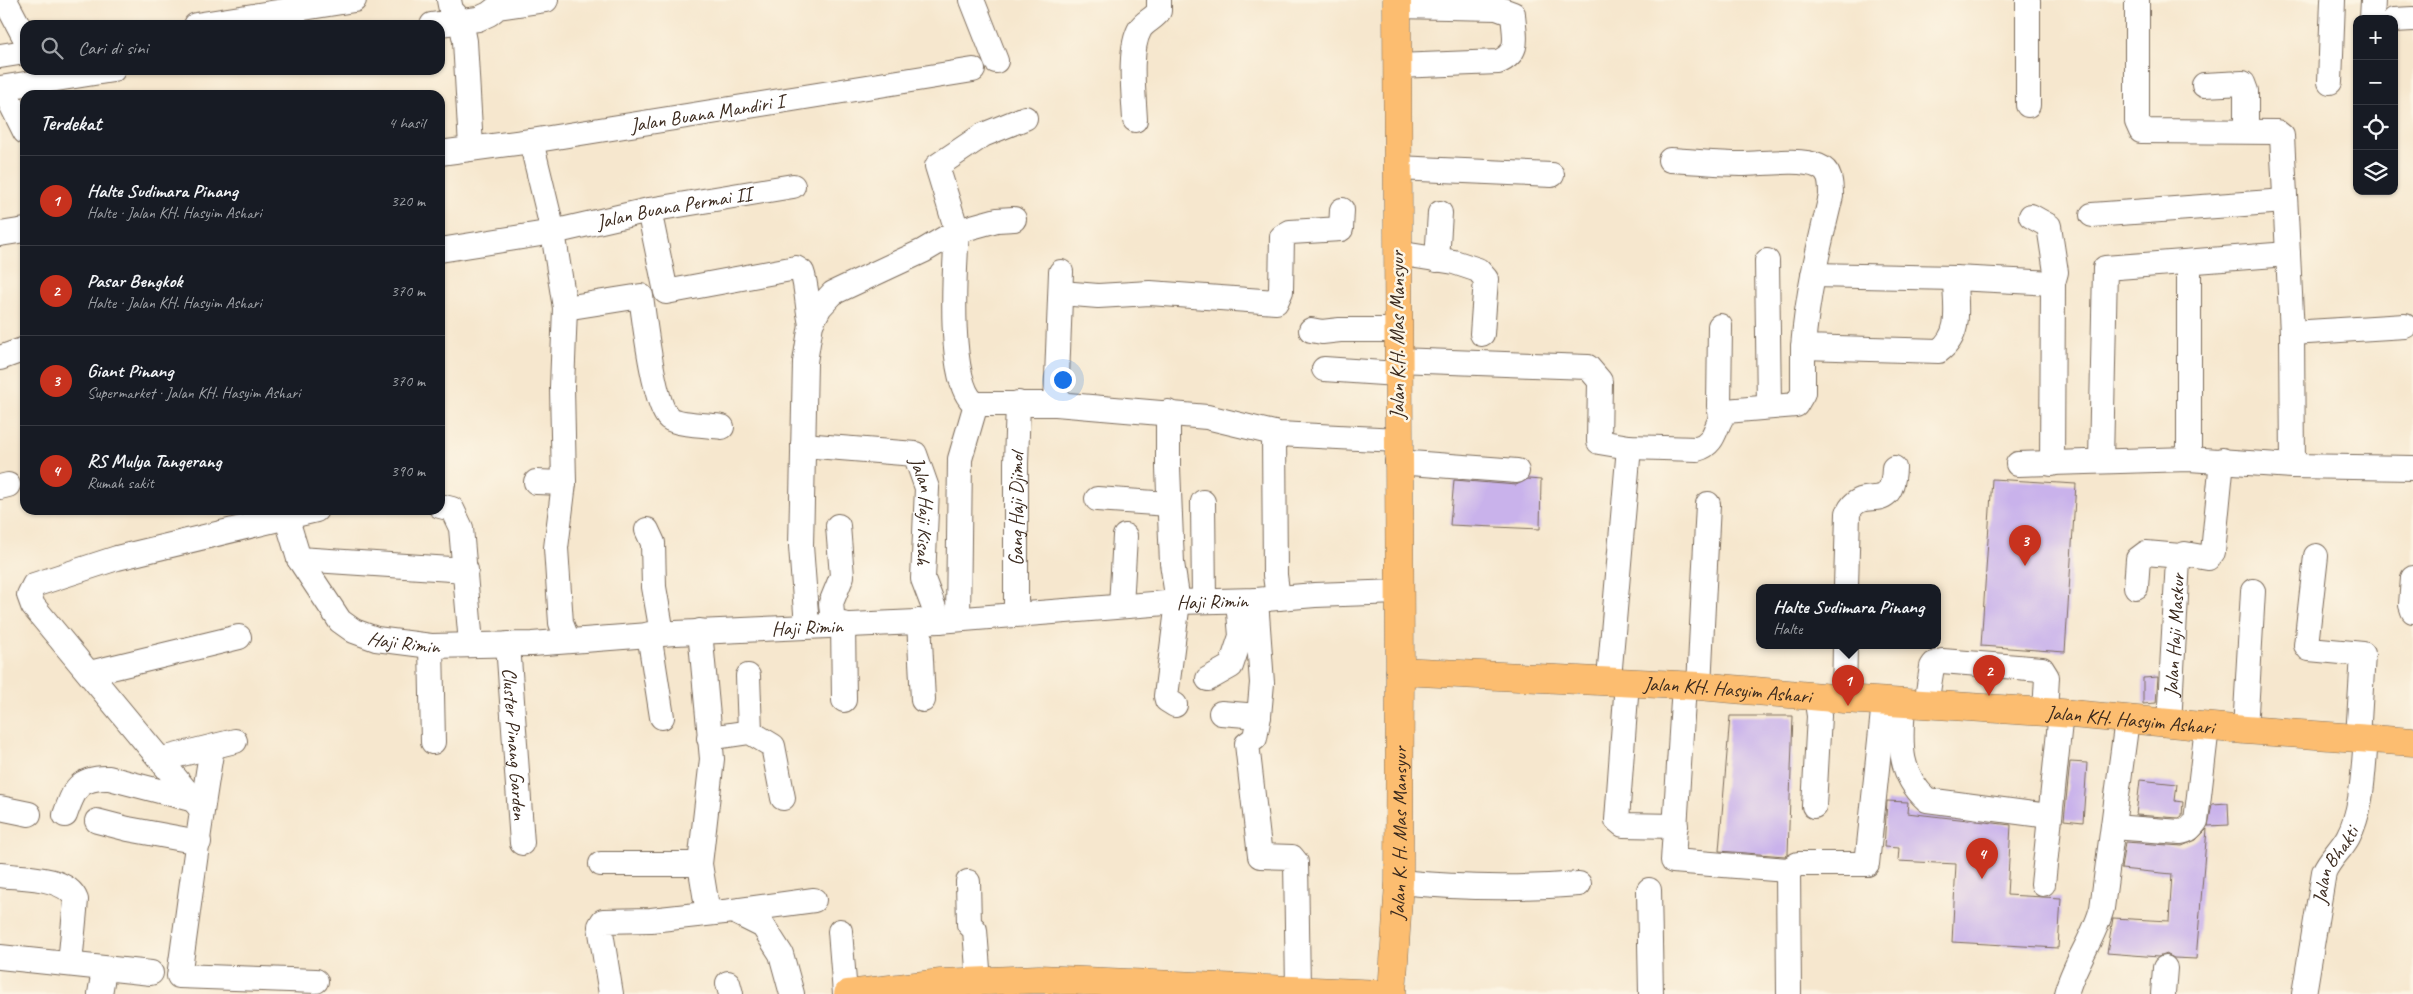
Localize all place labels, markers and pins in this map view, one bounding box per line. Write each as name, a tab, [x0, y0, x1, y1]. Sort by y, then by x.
pin: 3	[2009, 525, 2041, 566]
pin: 2	[1973, 655, 2005, 696]
pin: 1	[1832, 665, 1864, 706]
pin: 4	[1966, 838, 1998, 879]

